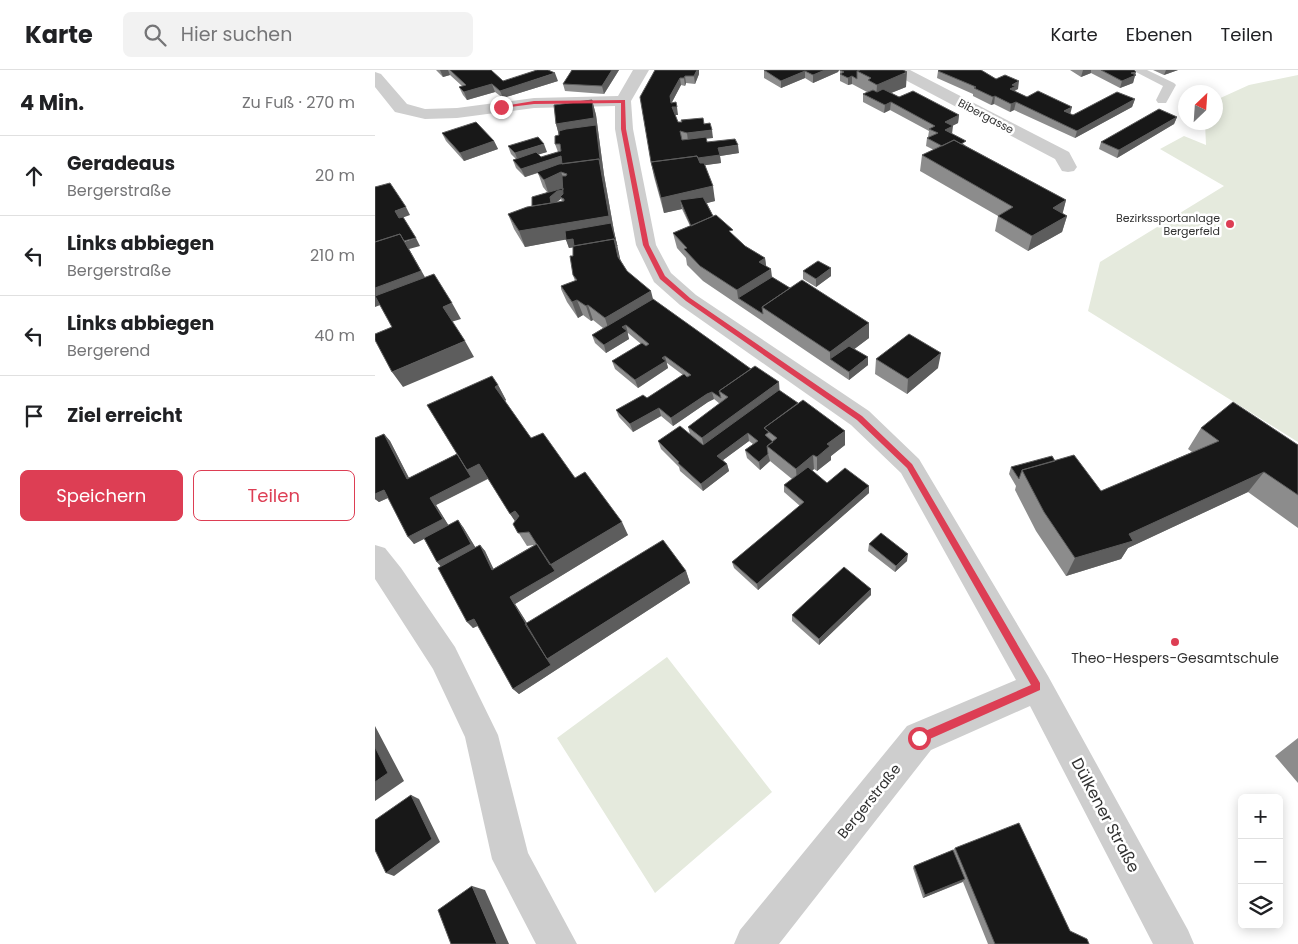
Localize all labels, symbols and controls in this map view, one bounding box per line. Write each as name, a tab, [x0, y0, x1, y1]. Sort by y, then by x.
search box	[123, 12, 473, 57]
text: Karte	[25, 18, 93, 51]
icon: search	[141, 21, 169, 49]
text: Hier suchen	[181, 21, 292, 48]
text: Karte	[1050, 22, 1098, 47]
text: Ebenen	[1126, 22, 1193, 47]
text: Teilen	[1221, 22, 1273, 47]
north arrow	[1178, 85, 1223, 130]
text: 4 Min.	[20, 88, 84, 117]
text: Zu Fuß · 270 m	[242, 91, 355, 114]
street label: Bibergasse	[955, 95, 1017, 137]
route end	[490, 96, 513, 119]
text: Geradeaus	[67, 150, 175, 177]
icon: ahead	[20, 162, 48, 190]
text: 20 m	[315, 164, 355, 187]
text: Bergerstraße	[67, 179, 171, 202]
place label: Bezirkssportanlage Bergerfeld	[1116, 210, 1220, 239]
marker: Bezirkssportanlage Bergerfeld	[1224, 218, 1236, 230]
text: Links abbiegen	[67, 230, 214, 257]
icon: left	[20, 242, 48, 270]
text: 210 m	[310, 244, 355, 267]
text: Bergerstraße	[67, 259, 171, 282]
text: Links abbiegen	[67, 310, 214, 337]
icon: left	[20, 322, 48, 350]
text: 40 m	[314, 324, 355, 347]
text: Bergerend	[67, 339, 150, 362]
icon: arrive	[20, 402, 48, 430]
text: Ziel erreicht	[67, 402, 183, 429]
button: Speichern	[20, 470, 183, 521]
button: Teilen	[193, 470, 355, 521]
marker: Theo-Hespers-Gesamtschule	[1169, 636, 1181, 648]
place label: Theo-Hespers-Gesamtschule	[1071, 648, 1279, 668]
route start	[908, 727, 931, 750]
street label: Dülkener Straße	[1066, 754, 1146, 877]
street label: Bergerstraße	[833, 759, 906, 843]
map controls	[1238, 794, 1283, 929]
button: +	[1238, 794, 1283, 839]
button: −	[1238, 839, 1283, 884]
button: layers	[1238, 884, 1283, 929]

